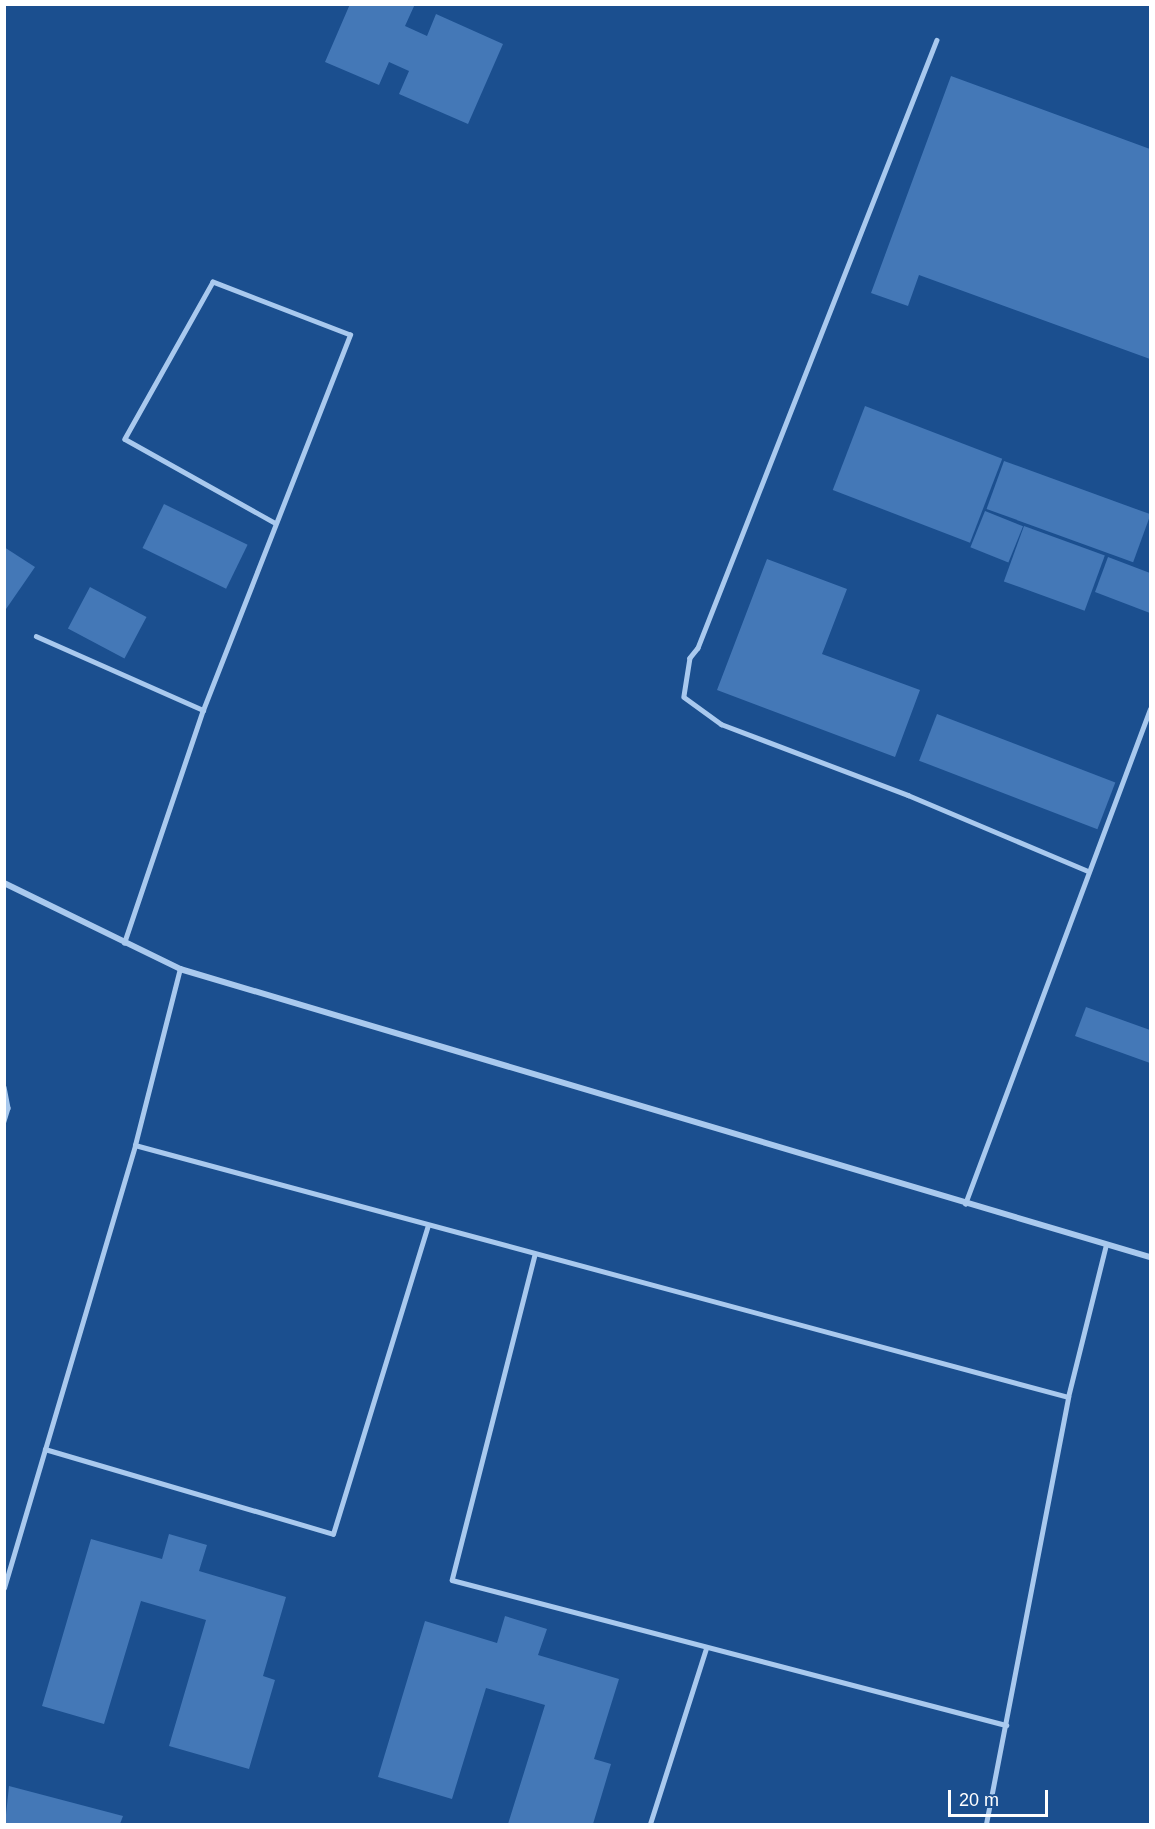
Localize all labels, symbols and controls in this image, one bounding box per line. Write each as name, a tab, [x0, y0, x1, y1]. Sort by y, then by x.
scale bar	[951, 1778, 1052, 1816]
text: 20 m	[959, 1790, 999, 1810]

